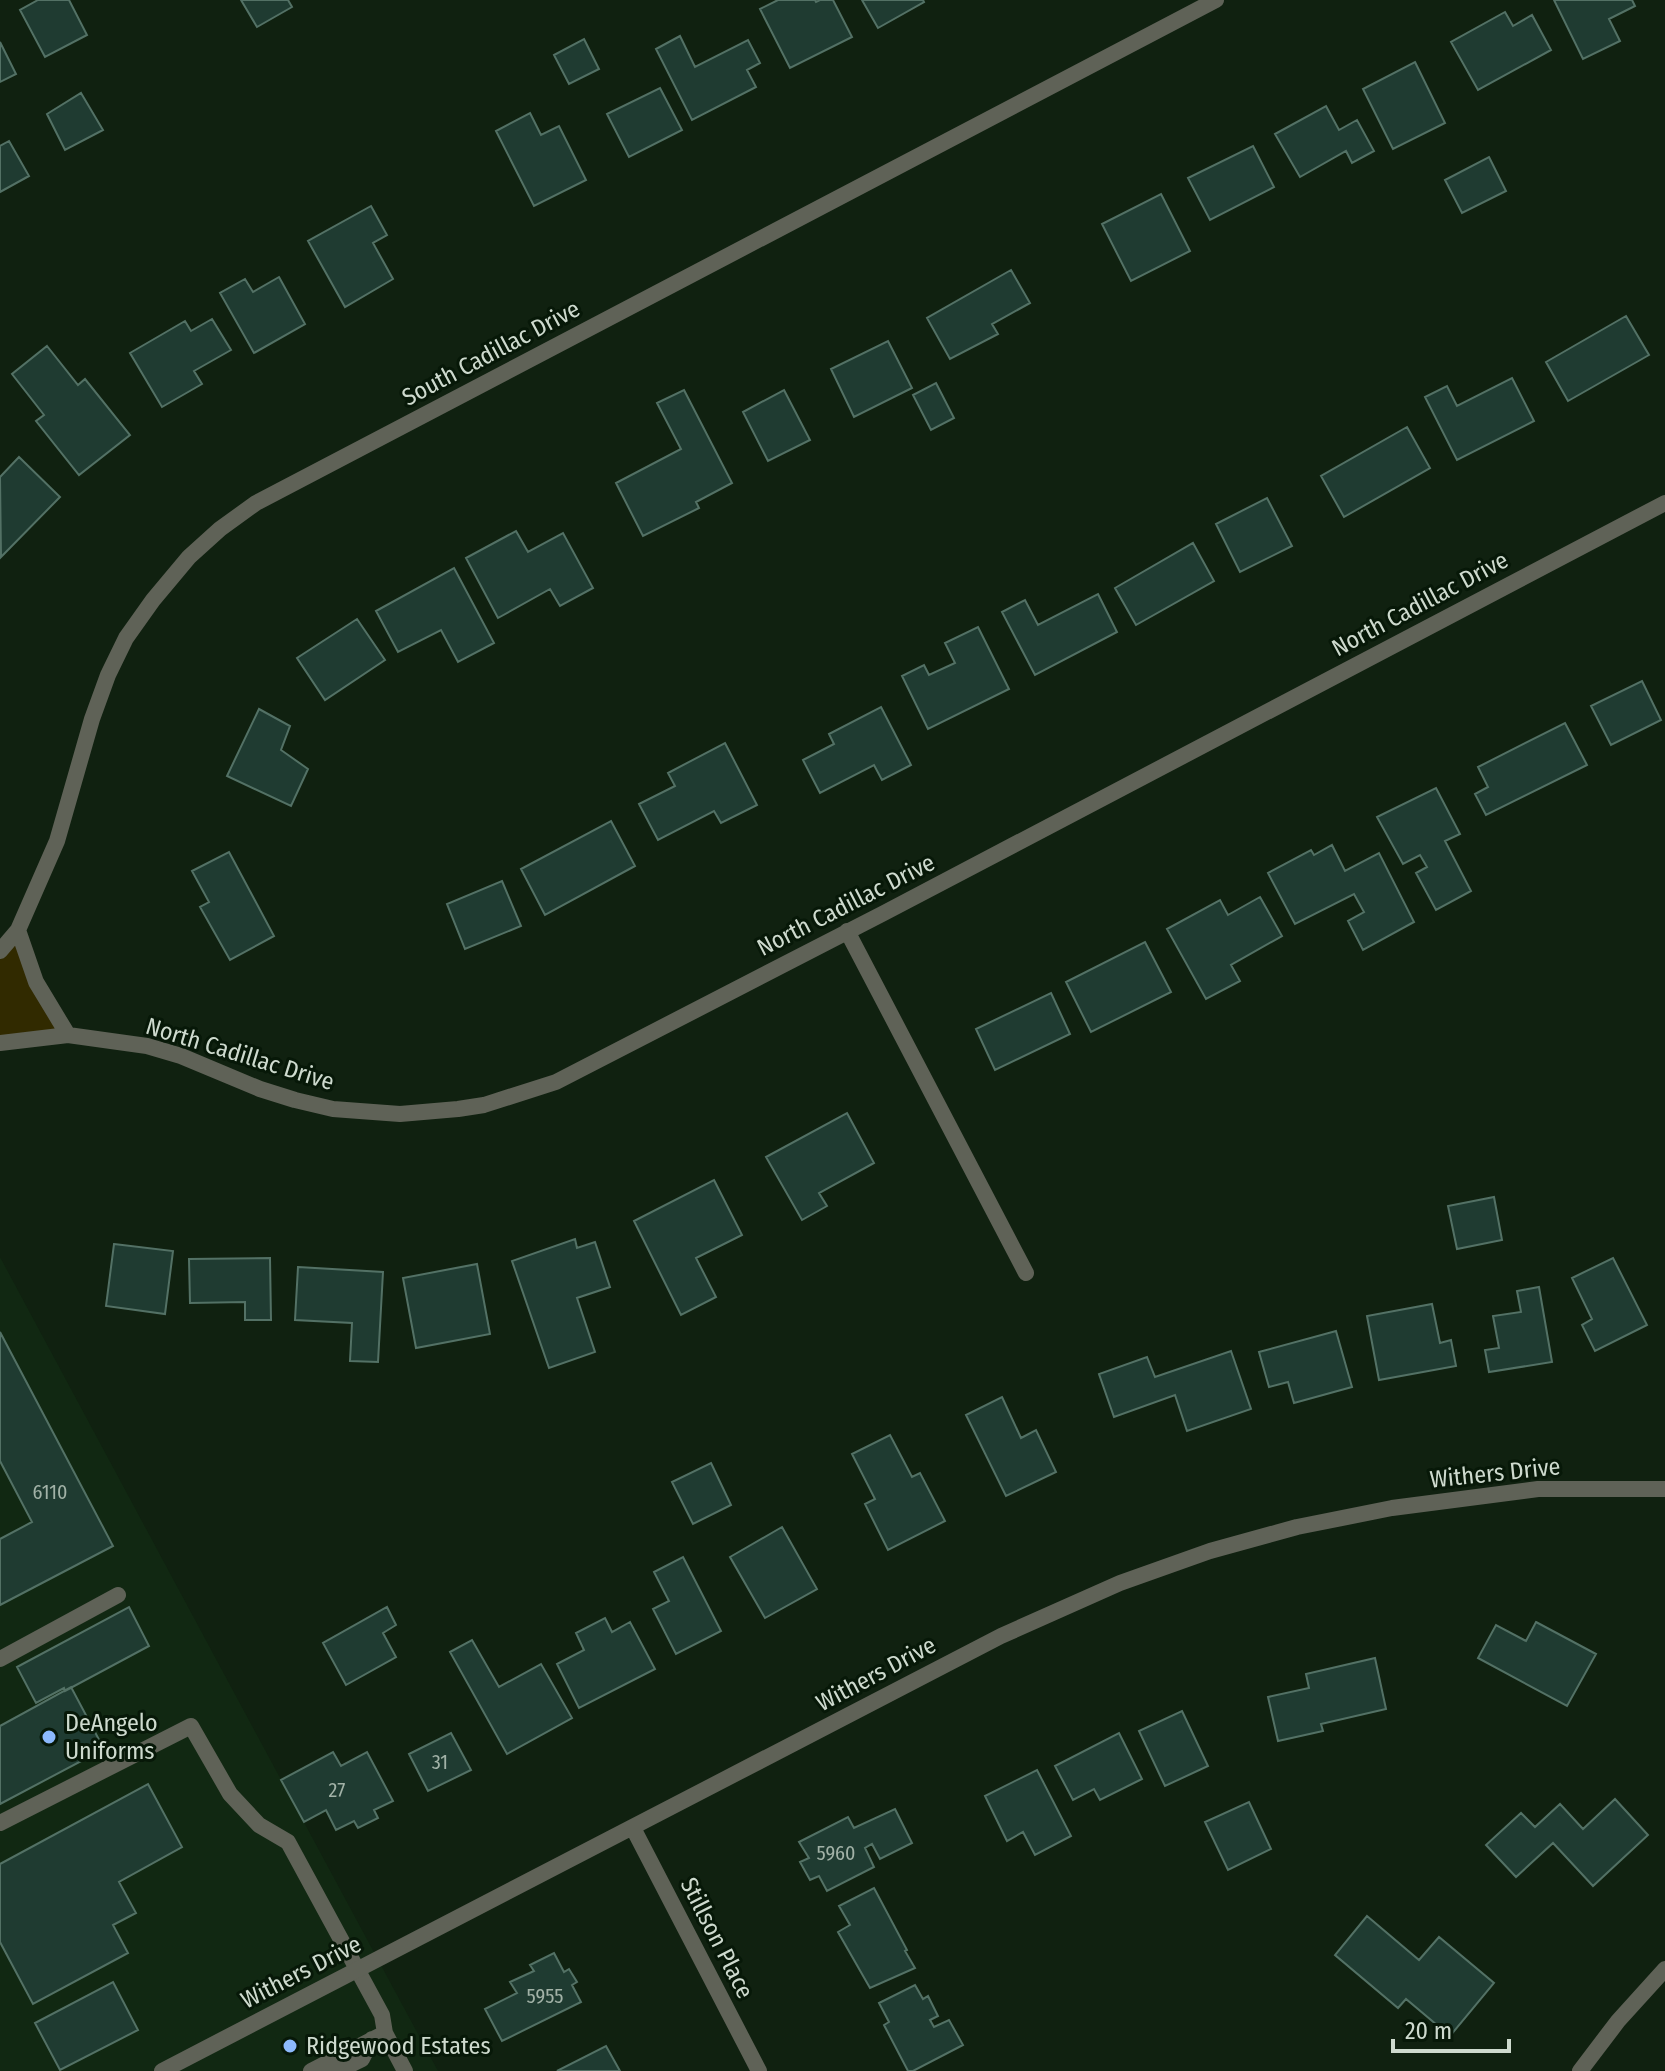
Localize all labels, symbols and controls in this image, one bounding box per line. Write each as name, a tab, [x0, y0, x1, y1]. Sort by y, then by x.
street label: South Cadillac Drive	[398, 294, 584, 412]
street label: North Cadillac Drive	[1327, 546, 1513, 662]
street label: North Cadillac Drive	[753, 848, 939, 962]
street label: North Cadillac Drive	[142, 1012, 338, 1096]
street label: Withers Drive	[1428, 1452, 1562, 1494]
house number: 6110	[33, 1480, 67, 1504]
street label: Withers Drive	[812, 1631, 940, 1717]
place label: DeAngelo Uniforms	[65, 1709, 158, 1765]
marker: DeAngelo Uniforms	[40, 1728, 58, 1746]
house number: 31	[432, 1750, 448, 1774]
house number: 27	[329, 1778, 345, 1802]
house number: 5960	[817, 1841, 855, 1865]
street label: Stillson Place	[675, 1873, 759, 2003]
street label: Withers Drive	[236, 1930, 366, 2014]
house number: 5955	[527, 1984, 563, 2008]
scale bar	[1393, 2003, 1509, 2053]
text: 20 m	[1405, 2017, 1452, 2045]
place label: Ridgewood Estates	[306, 2032, 491, 2060]
marker: Ridgewood Estates	[281, 2037, 299, 2055]

